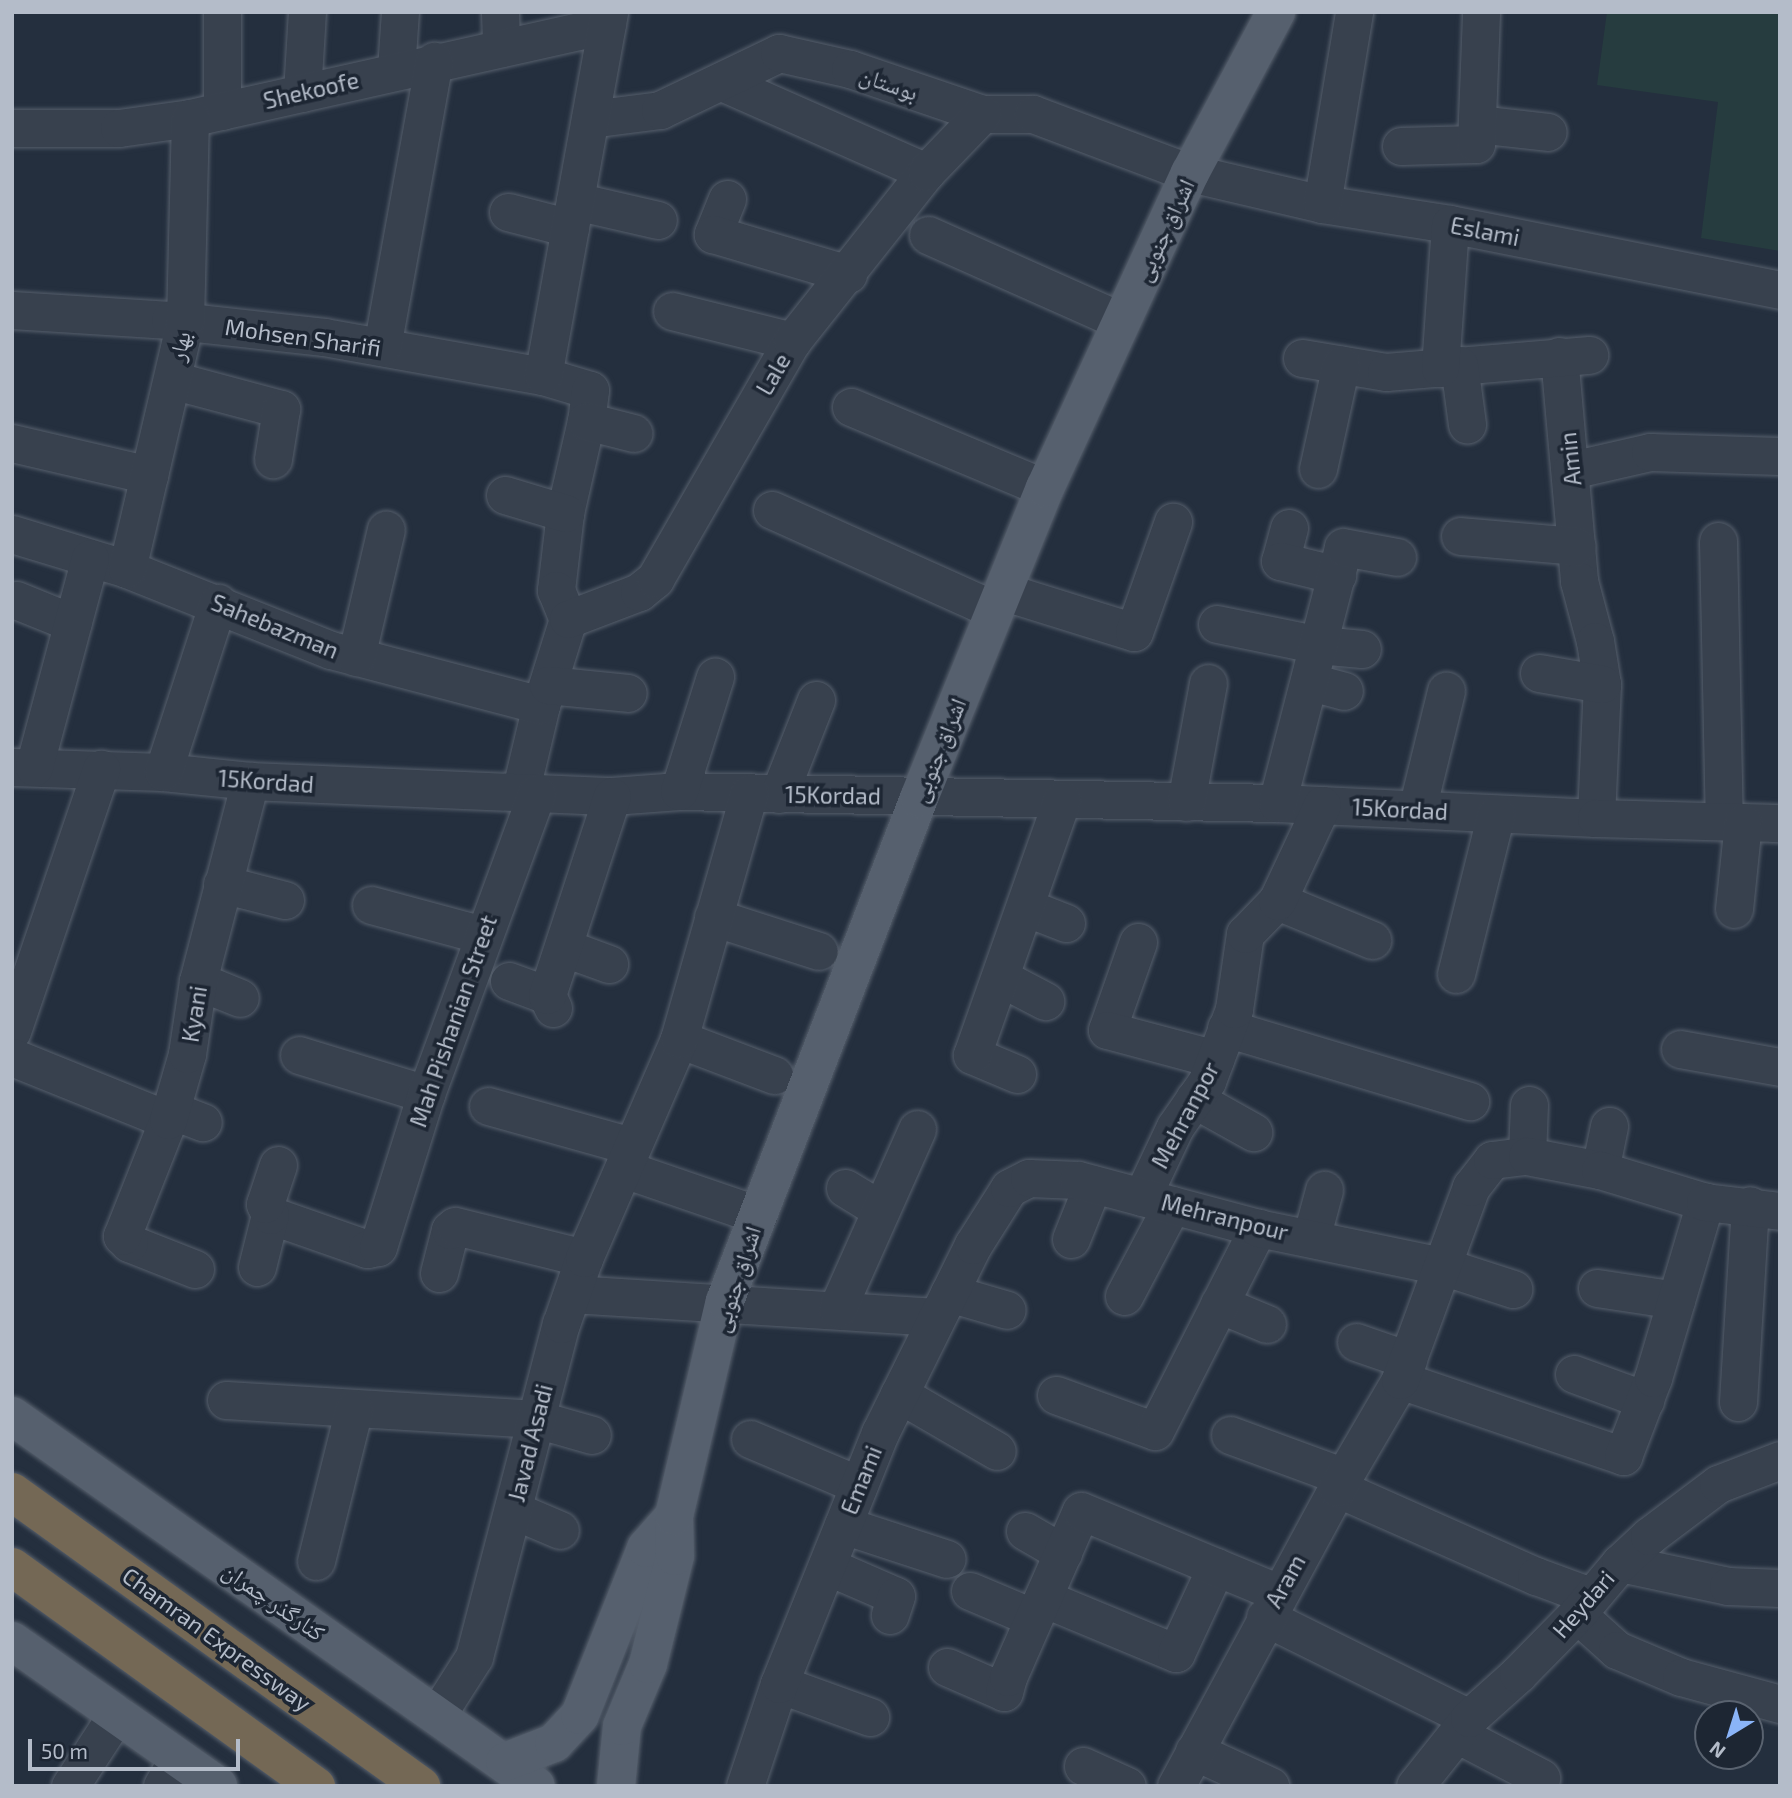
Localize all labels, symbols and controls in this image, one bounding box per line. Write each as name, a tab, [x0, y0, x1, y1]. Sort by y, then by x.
street label: بوستان	[856, 60, 922, 106]
street label: Shekoofe	[261, 66, 361, 114]
street label: اشراق جنوبی	[1128, 174, 1200, 286]
street label: Eslami	[1448, 211, 1522, 251]
street label: Mohsen Sharifi	[223, 312, 383, 362]
street label: بهار	[162, 328, 196, 364]
street label: Lale	[750, 348, 796, 400]
street label: Amin	[1553, 431, 1587, 487]
street label: Sahebazman	[207, 588, 343, 664]
street label: اشراق جنوبی	[905, 694, 971, 806]
street label: 15Kordad	[217, 764, 315, 798]
street label: 15Kordad	[785, 780, 881, 810]
street label: 15Kordad	[1351, 793, 1449, 825]
street label: Mah Pishanian Street	[404, 911, 502, 1131]
street label: Kyani	[176, 984, 212, 1044]
street label: Mehranpor	[1145, 1057, 1225, 1173]
street label: Mehranpour	[1159, 1188, 1291, 1246]
street label: اشراق جنوبی	[706, 1223, 766, 1335]
street label: Javad Asadi	[502, 1381, 558, 1505]
street label: Emami	[835, 1442, 887, 1518]
street label: Aram	[1259, 1550, 1311, 1612]
street label: کنارگذر چمران	[218, 1556, 330, 1646]
street label: Chamran Expressway	[117, 1561, 317, 1717]
street label: Heydari	[1546, 1565, 1620, 1643]
north arrow	[1694, 1700, 1764, 1770]
scale bar	[32, 1724, 243, 1768]
text: N	[1705, 1737, 1729, 1764]
text: 50 m	[41, 1738, 88, 1763]

